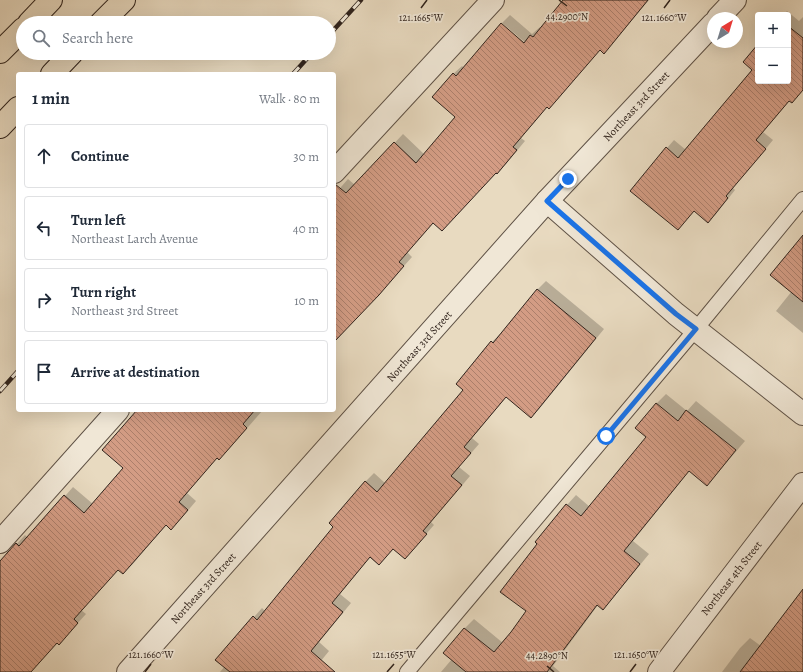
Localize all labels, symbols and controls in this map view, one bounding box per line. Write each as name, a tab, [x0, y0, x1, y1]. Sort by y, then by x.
text: 44.2900°N	[546, 10, 588, 23]
text: 121.1665°W	[399, 11, 444, 24]
text: 121.1660°W	[642, 11, 687, 24]
north arrow	[707, 12, 743, 48]
map controls	[755, 12, 791, 84]
button: +	[755, 12, 791, 48]
search box	[16, 16, 336, 60]
icon: search	[30, 27, 52, 49]
text: Search here	[62, 28, 133, 48]
button: −	[755, 48, 791, 84]
street label: Northeast 3rd Street	[600, 68, 673, 145]
text: 1 min	[32, 87, 70, 110]
text: Walk · 80 m	[259, 90, 320, 107]
icon: ahead	[33, 145, 55, 167]
text: Continue	[71, 146, 129, 166]
text: 30 m	[293, 148, 319, 165]
route end	[559, 170, 577, 188]
text: Turn left	[71, 210, 126, 230]
icon: left	[33, 217, 55, 239]
text: 40 m	[293, 220, 319, 237]
text: Northeast Larch Avenue	[71, 230, 198, 247]
text: Turn right	[71, 282, 136, 302]
icon: right	[33, 289, 55, 311]
text: 10 m	[294, 292, 319, 309]
text: Northeast 3rd Street	[71, 302, 179, 319]
street label: Northeast 3rd Street	[383, 307, 456, 385]
icon: arrive	[33, 361, 55, 383]
text: Arrive at destination	[71, 362, 200, 382]
route start	[597, 427, 615, 445]
street label: Northeast 4th Street	[698, 538, 766, 619]
street label: Northeast 3rd Street	[167, 549, 240, 627]
text: 121.1660°W	[129, 648, 174, 661]
text: 121.1655°W	[372, 648, 416, 661]
text: 121.1650°W	[614, 648, 659, 661]
text: 44.2890°N	[526, 649, 568, 662]

